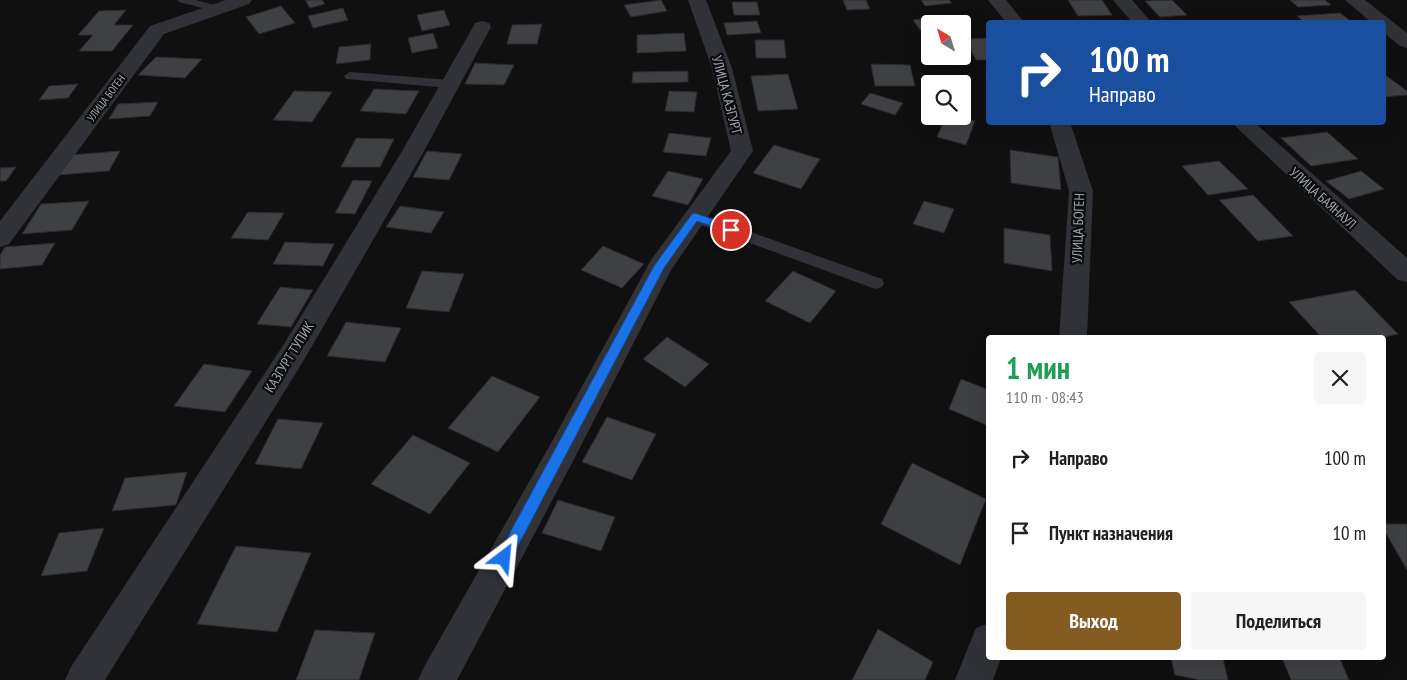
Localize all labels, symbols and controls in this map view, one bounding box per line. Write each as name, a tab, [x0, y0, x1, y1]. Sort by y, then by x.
north arrow	[921, 15, 971, 65]
map controls	[921, 15, 971, 125]
text: 100 m	[1089, 36, 1170, 82]
icon: right	[1006, 40, 1071, 105]
street label: УЛИЦА КАЗГУРТ	[708, 54, 746, 137]
street label: УЛИЦА БОГЕН	[84, 72, 128, 124]
button: search	[921, 75, 971, 125]
text: Направо	[1089, 80, 1156, 108]
street label: УЛИЦА БАЯНАУЛ	[1286, 163, 1360, 233]
street label: УЛИЦА БОГЕН	[1068, 193, 1088, 263]
pin	[710, 209, 752, 251]
icon: arrive	[717, 216, 745, 244]
street label: КАЗГУРТ ТУПИК	[260, 318, 318, 396]
text: 1 мин	[1006, 348, 1070, 387]
button: close	[1314, 352, 1366, 404]
text: 110 m · 08:43	[1006, 387, 1084, 407]
icon: right	[1006, 444, 1034, 472]
text: Направо	[1049, 446, 1108, 470]
text: 100 m	[1324, 446, 1366, 470]
icon: arrive	[1006, 519, 1034, 547]
text: Пункт назначения	[1049, 521, 1173, 545]
text: 10 m	[1333, 521, 1366, 545]
position arrow	[477, 531, 529, 583]
button: Выход	[1006, 592, 1181, 650]
button: Поделиться	[1191, 592, 1366, 650]

